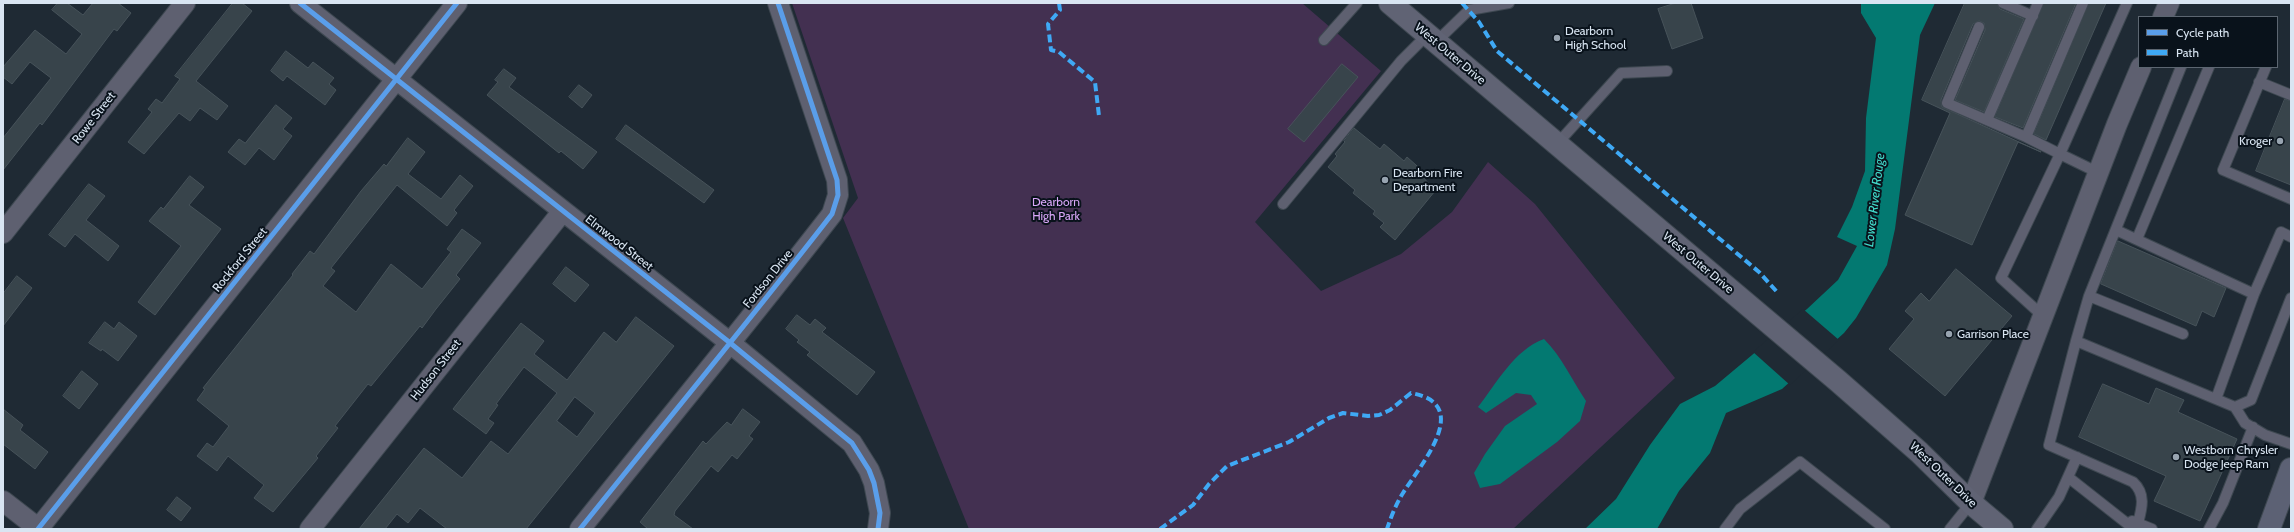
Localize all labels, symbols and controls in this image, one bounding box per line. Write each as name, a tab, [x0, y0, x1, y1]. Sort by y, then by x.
legend	[2138, 16, 2278, 68]
street label: West Outer Drive	[1412, 20, 1488, 88]
place label: Dearborn High School	[1565, 24, 1626, 52]
text: Cycle path	[2176, 25, 2229, 40]
marker: Dearborn High School	[1552, 33, 1562, 43]
text: Path	[2176, 45, 2199, 60]
street label: Rowe Street	[69, 89, 119, 147]
place label: Kroger	[2239, 134, 2272, 148]
marker: Kroger	[2275, 136, 2285, 146]
water label: Lower River Rouge	[1862, 152, 1888, 248]
place label: Dearborn Fire Department	[1393, 166, 1462, 194]
marker: Dearborn Fire Department	[1380, 175, 1390, 185]
park label: Dearborn High Park	[1032, 195, 1080, 223]
street label: Elmwood Street	[582, 212, 656, 274]
street label: Rockford Street	[210, 225, 270, 295]
street label: West Outer Drive	[1660, 229, 1736, 297]
street label: Fordson Drive	[740, 247, 796, 311]
place label: Garrison Place	[1957, 327, 2029, 341]
marker: Garrison Place	[1944, 329, 1954, 339]
street label: Hudson Street	[408, 337, 464, 403]
street label: West Outer Drive	[1906, 439, 1980, 511]
place label: Westborn Chrysler Dodge Jeep Ram	[2184, 443, 2278, 471]
marker: Westborn Chrysler Dodge Jeep Ram	[2171, 452, 2181, 462]

